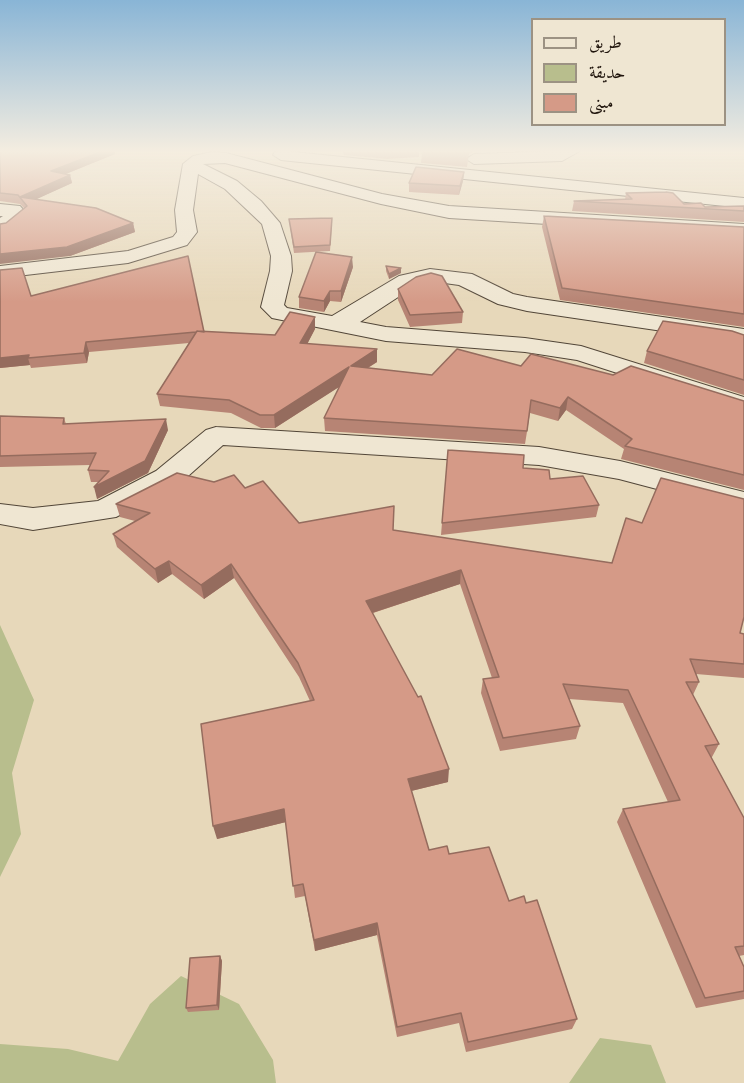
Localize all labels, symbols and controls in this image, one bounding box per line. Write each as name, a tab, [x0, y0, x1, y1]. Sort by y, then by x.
legend	[531, 18, 726, 126]
text: طريق	[589, 28, 622, 55]
text: حديقة	[589, 58, 625, 85]
text: مبنى	[589, 88, 614, 115]

